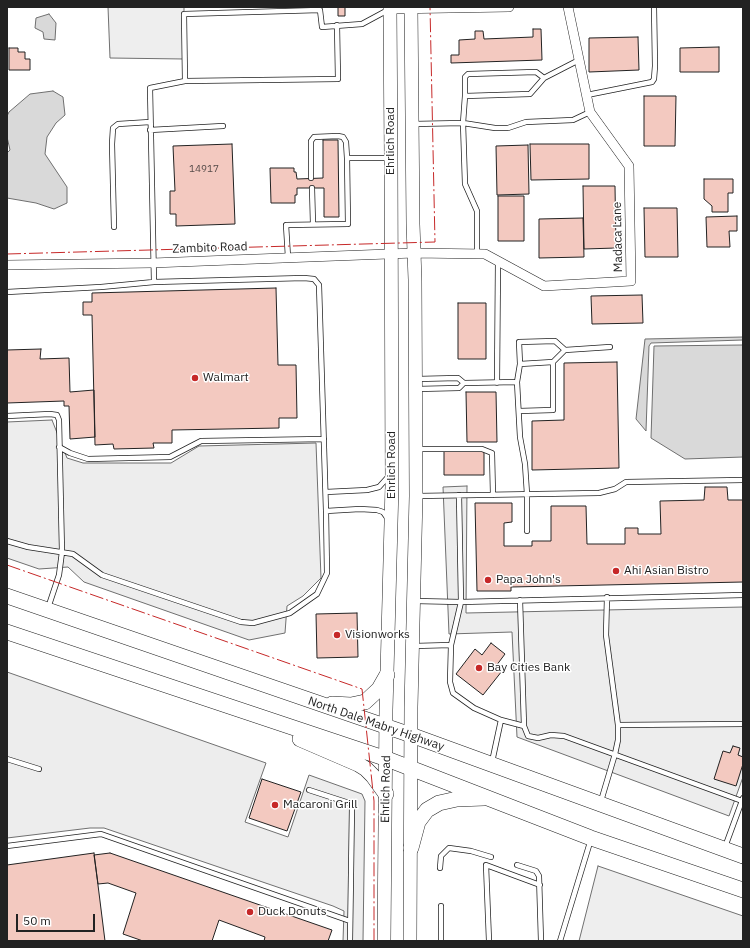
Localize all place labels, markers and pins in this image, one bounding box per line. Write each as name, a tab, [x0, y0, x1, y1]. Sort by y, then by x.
place label: Walmart	[203, 371, 249, 385]
marker: Walmart	[190, 373, 200, 383]
place label: Ahi Asian Bistro	[624, 564, 709, 578]
marker: Ahi Asian Bistro	[611, 566, 621, 576]
place label: Papa John's	[496, 573, 561, 587]
marker: Papa John's	[483, 575, 493, 585]
place label: Visionworks	[345, 628, 410, 642]
marker: Visionworks	[332, 630, 342, 640]
place label: Bay Cities Bank	[487, 661, 570, 675]
marker: Bay Cities Bank	[474, 663, 484, 673]
place label: Macaroni Grill	[283, 798, 358, 812]
marker: Macaroni Grill	[270, 800, 280, 810]
place label: Duck Donuts	[258, 905, 327, 919]
marker: Duck Donuts	[245, 907, 255, 917]

